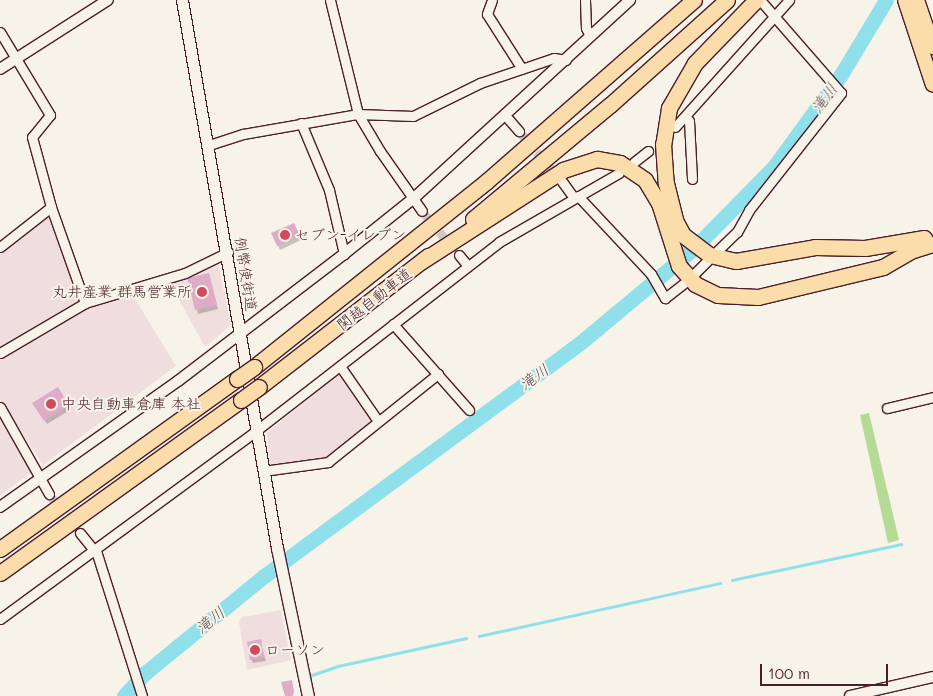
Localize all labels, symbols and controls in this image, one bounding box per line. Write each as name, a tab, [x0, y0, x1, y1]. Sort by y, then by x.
water label: 滝川	[807, 79, 841, 117]
place label: セブン-イレブン	[295, 226, 406, 244]
marker: セブン-イレブン	[279, 229, 291, 241]
street label: 例幣使街道	[231, 236, 261, 312]
street label: 関越自動車道	[333, 264, 415, 334]
place label: 丸井産業 群馬営業所	[52, 283, 192, 301]
marker: 丸井産業 群馬営業所	[196, 286, 208, 298]
water label: 滝川	[515, 360, 553, 394]
place label: 中央自動車倉庫 本社	[61, 395, 201, 413]
marker: 中央自動車倉庫 本社	[45, 398, 57, 410]
water label: 滝川	[192, 602, 228, 638]
place label: ローソン	[265, 641, 325, 659]
marker: ローソン	[249, 644, 261, 656]
scale bar	[763, 654, 890, 686]
text: 100 m	[768, 663, 810, 683]

